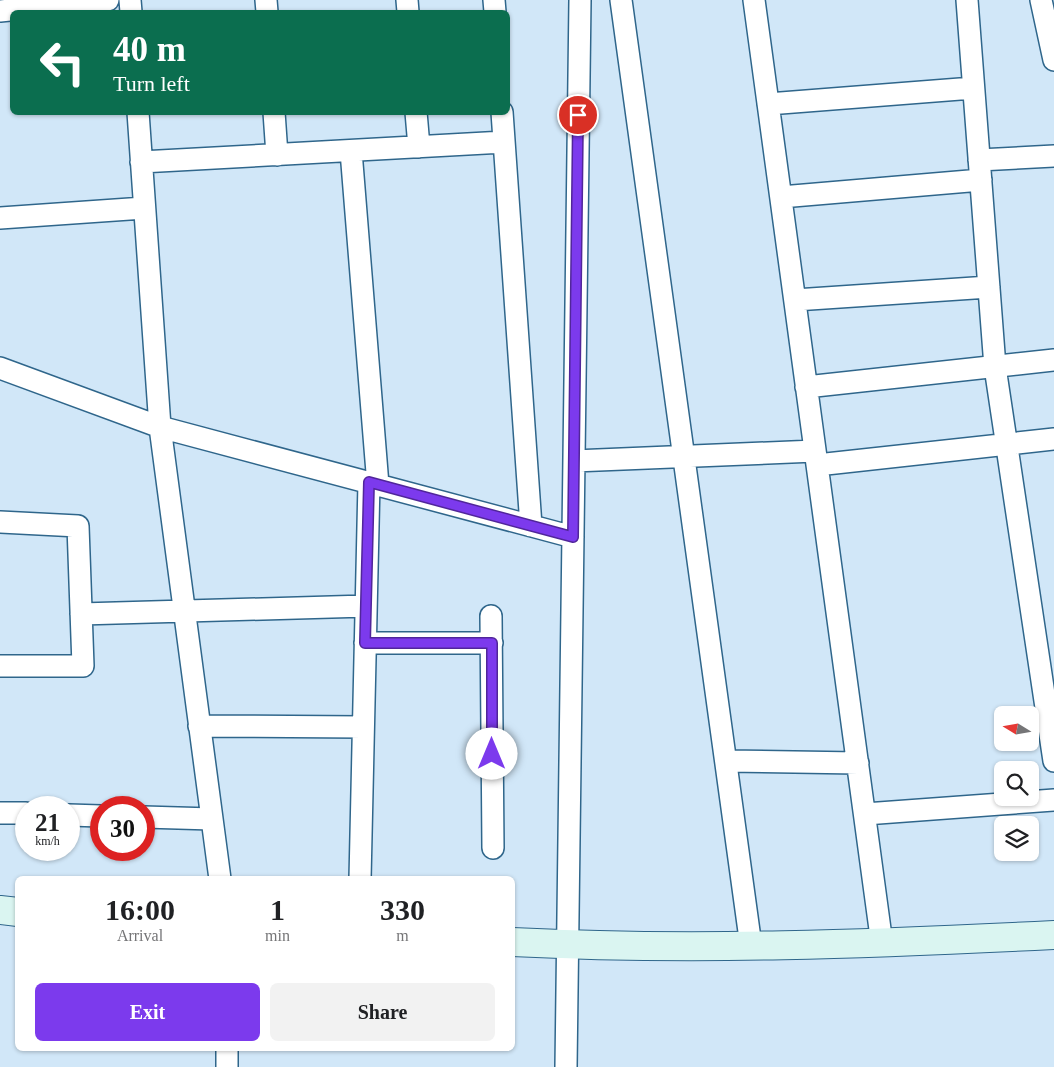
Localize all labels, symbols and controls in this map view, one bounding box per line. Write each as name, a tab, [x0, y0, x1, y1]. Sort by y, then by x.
icon: left	[30, 30, 95, 95]
text: 40 m	[113, 30, 186, 69]
text: Turn left	[113, 71, 190, 96]
pin	[557, 94, 599, 136]
icon: arrive	[564, 101, 592, 129]
north arrow	[994, 706, 1039, 751]
map controls	[994, 706, 1039, 861]
position arrow	[465, 727, 517, 779]
button: search	[994, 761, 1039, 806]
speed limit sign: 30	[90, 796, 155, 861]
text: 21	[35, 809, 60, 836]
button: layers	[994, 816, 1039, 861]
text: km/h	[35, 834, 60, 848]
text: 16:00	[105, 893, 175, 926]
text: 1	[270, 893, 285, 926]
text: 330	[380, 893, 425, 926]
text: Arrival	[117, 927, 163, 944]
text: min	[265, 927, 290, 944]
text: m	[396, 927, 409, 944]
button: Exit	[35, 983, 260, 1041]
button: Share	[270, 983, 495, 1041]

